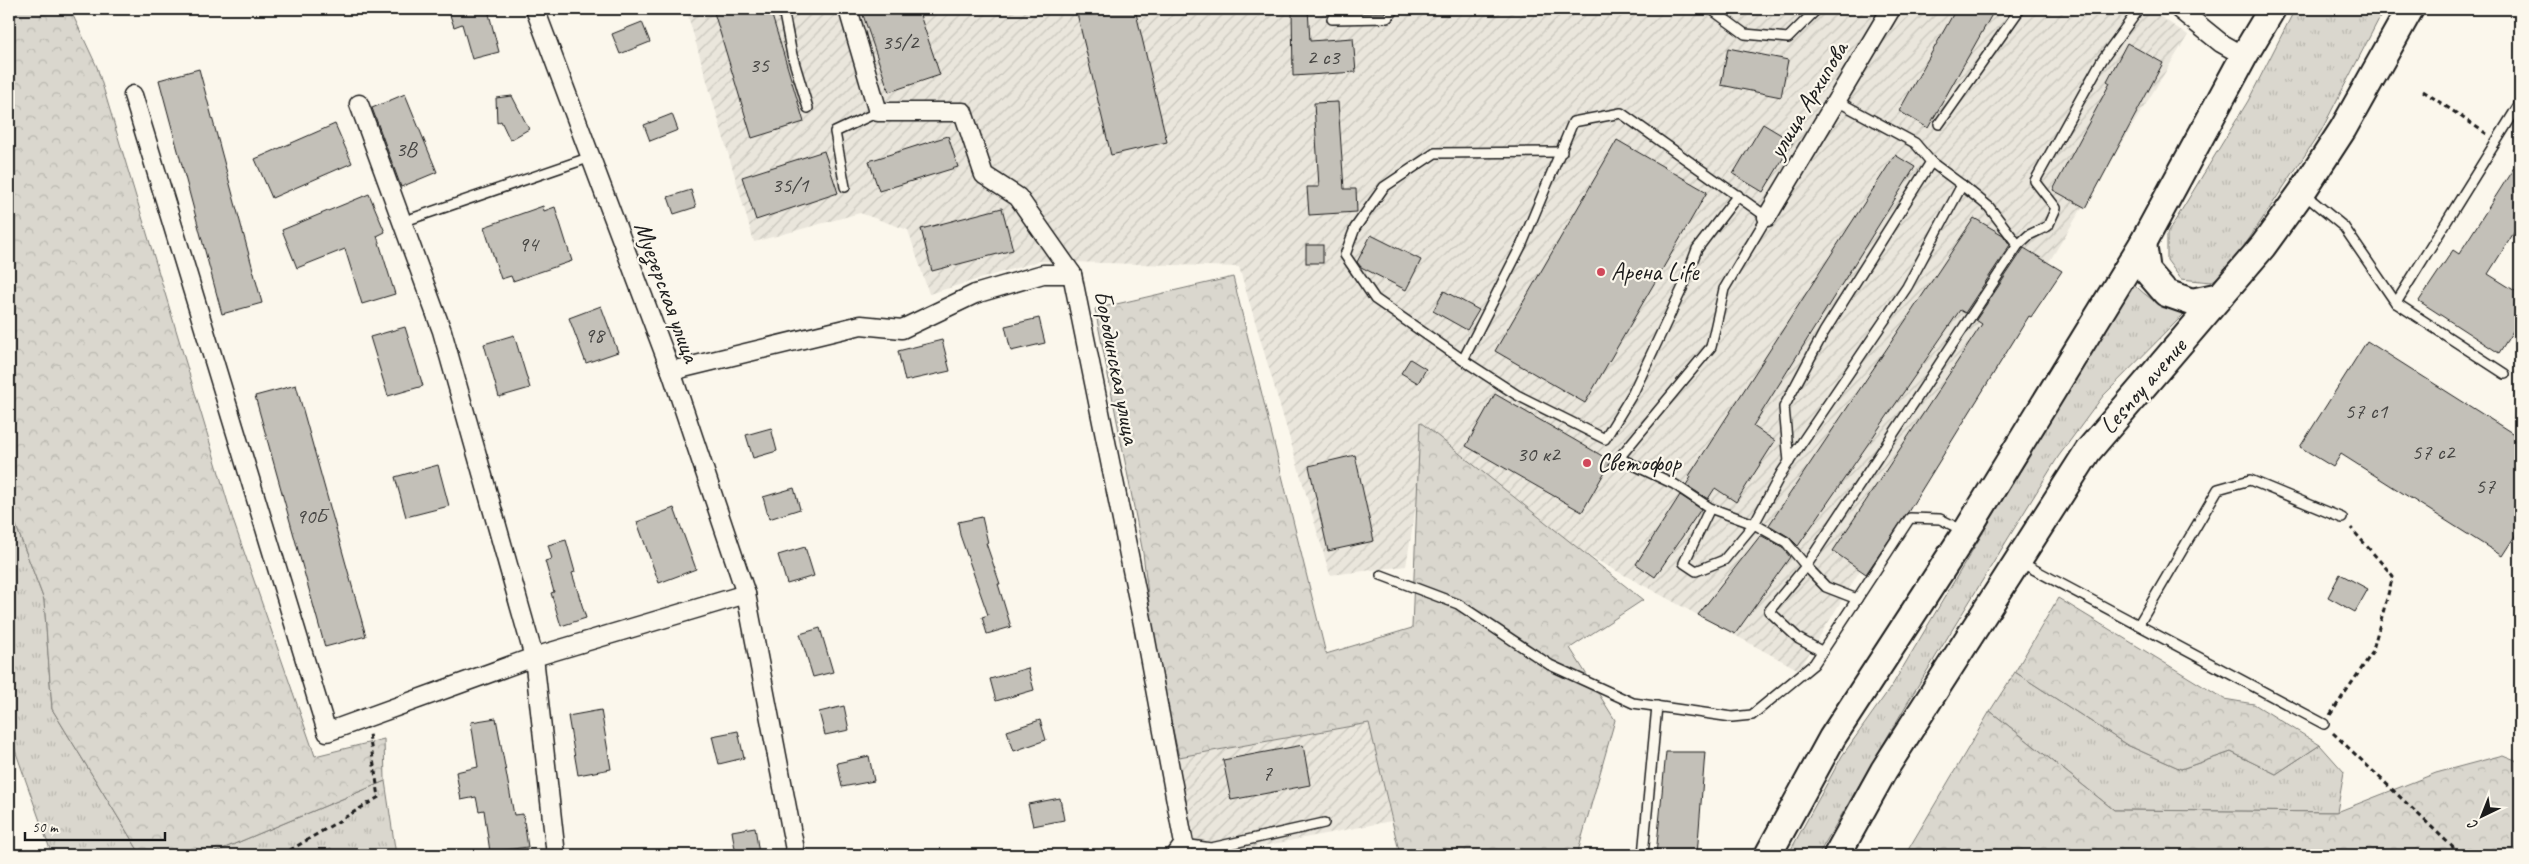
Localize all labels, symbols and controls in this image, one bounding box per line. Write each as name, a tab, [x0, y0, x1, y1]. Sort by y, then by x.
house number: 35/2	[882, 28, 921, 56]
street label: улица Архипова	[1760, 33, 1857, 166]
house number: 2 с3	[1307, 43, 1342, 71]
house number: 35	[749, 51, 770, 79]
house number: 3В	[395, 135, 418, 163]
house number: 35/1	[772, 171, 810, 199]
street label: Муезерская улица	[626, 217, 708, 369]
house number: 94	[518, 230, 540, 258]
place label: Арена Life	[1611, 256, 1700, 288]
marker: Арена Life	[1595, 266, 1607, 278]
street label: Бородинская улица	[1086, 287, 1148, 449]
house number: 98	[584, 321, 606, 349]
street label: Lesnoy avenue	[2092, 330, 2195, 441]
house number: 57 с1	[2345, 397, 2389, 425]
house number: 57 с2	[2412, 438, 2457, 466]
house number: 30 к2	[1516, 440, 1562, 468]
place label: Светофор	[1597, 447, 1682, 479]
marker: Светофор	[1581, 457, 1593, 469]
house number: 57	[2475, 472, 2496, 500]
house number: 90Б	[296, 502, 330, 530]
house number: 7	[1262, 759, 1273, 787]
north arrow	[2456, 792, 2506, 842]
scale bar	[25, 809, 165, 841]
text: С	[2464, 815, 2482, 834]
text: 50 m	[32, 818, 59, 837]

